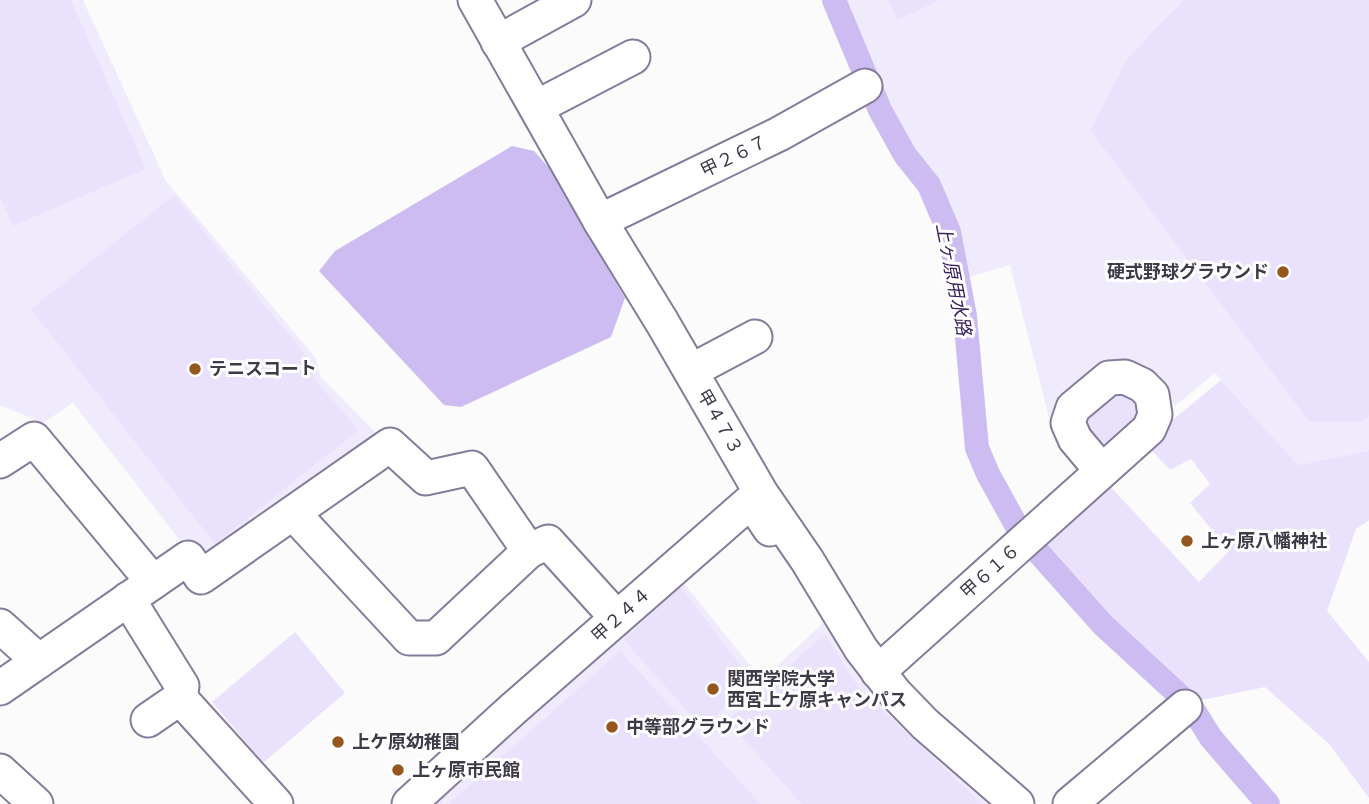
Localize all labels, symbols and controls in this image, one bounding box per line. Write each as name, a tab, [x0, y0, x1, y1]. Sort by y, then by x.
street label: 甲２６７	[697, 130, 770, 180]
water label: 上ヶ原用水路	[932, 221, 976, 339]
place label: 硬式野球グラウンド	[1107, 261, 1269, 281]
marker: 硬式野球グラウンド	[1275, 264, 1291, 280]
place label: テニスコート	[209, 358, 317, 378]
marker: テニスコート	[187, 361, 203, 377]
street label: 甲４７３	[694, 385, 748, 458]
place label: 上ヶ原八幡神社	[1201, 530, 1327, 550]
marker: 上ヶ原八幡神社	[1179, 533, 1195, 549]
street label: 甲６１６	[956, 539, 1023, 602]
street label: 甲２４４	[587, 583, 654, 646]
place label: 関西学院大学 西宮上ケ原キャンパス	[727, 668, 907, 709]
marker: 関西学院大学 西宮上ケ原キャンパス	[705, 681, 721, 697]
place label: 中等部グラウンド	[626, 716, 770, 736]
marker: 中等部グラウンド	[604, 719, 620, 735]
place label: 上ケ原幼稚園	[352, 731, 460, 751]
marker: 上ケ原幼稚園	[330, 734, 346, 750]
place label: 上ヶ原市民館	[412, 759, 520, 779]
marker: 上ヶ原市民館	[390, 762, 406, 778]

